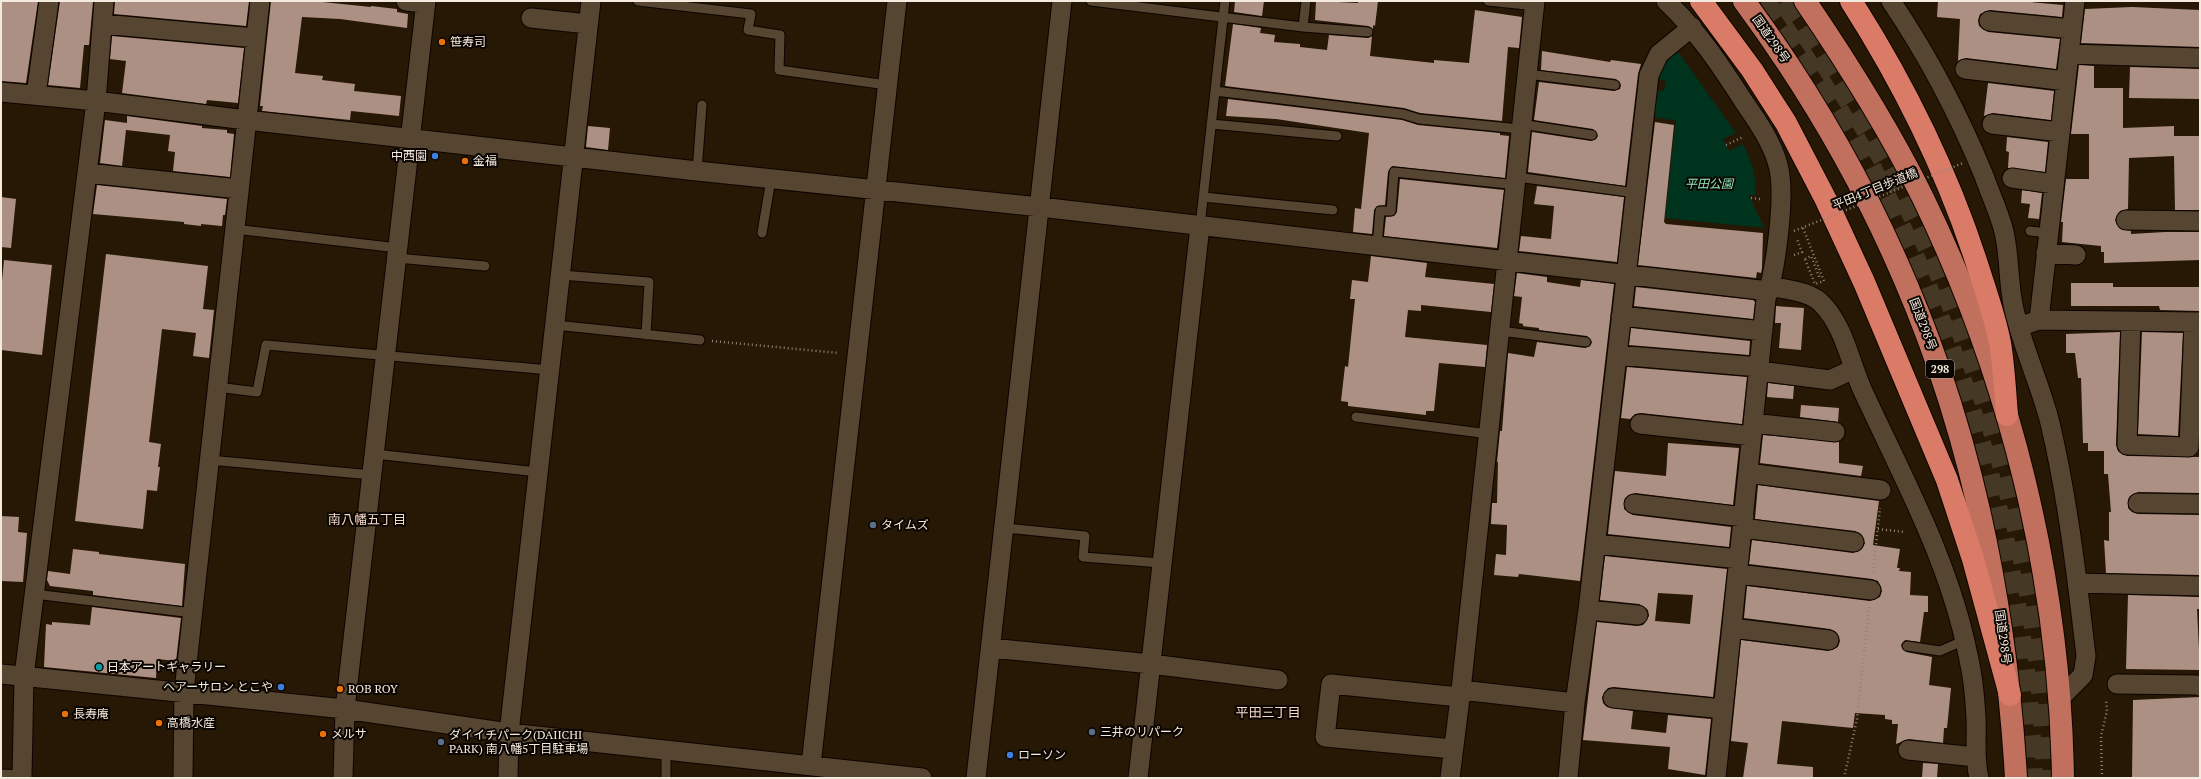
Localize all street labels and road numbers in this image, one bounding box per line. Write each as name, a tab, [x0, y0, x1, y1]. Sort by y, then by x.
street label: 国道298号	[1749, 12, 1793, 66]
street label: 平田4丁目歩道橋	[1830, 165, 1920, 212]
street label: 国道298号	[1907, 295, 1940, 352]
road number: 298	[1926, 360, 1954, 378]
street label: 国道298号	[1992, 609, 2015, 665]

